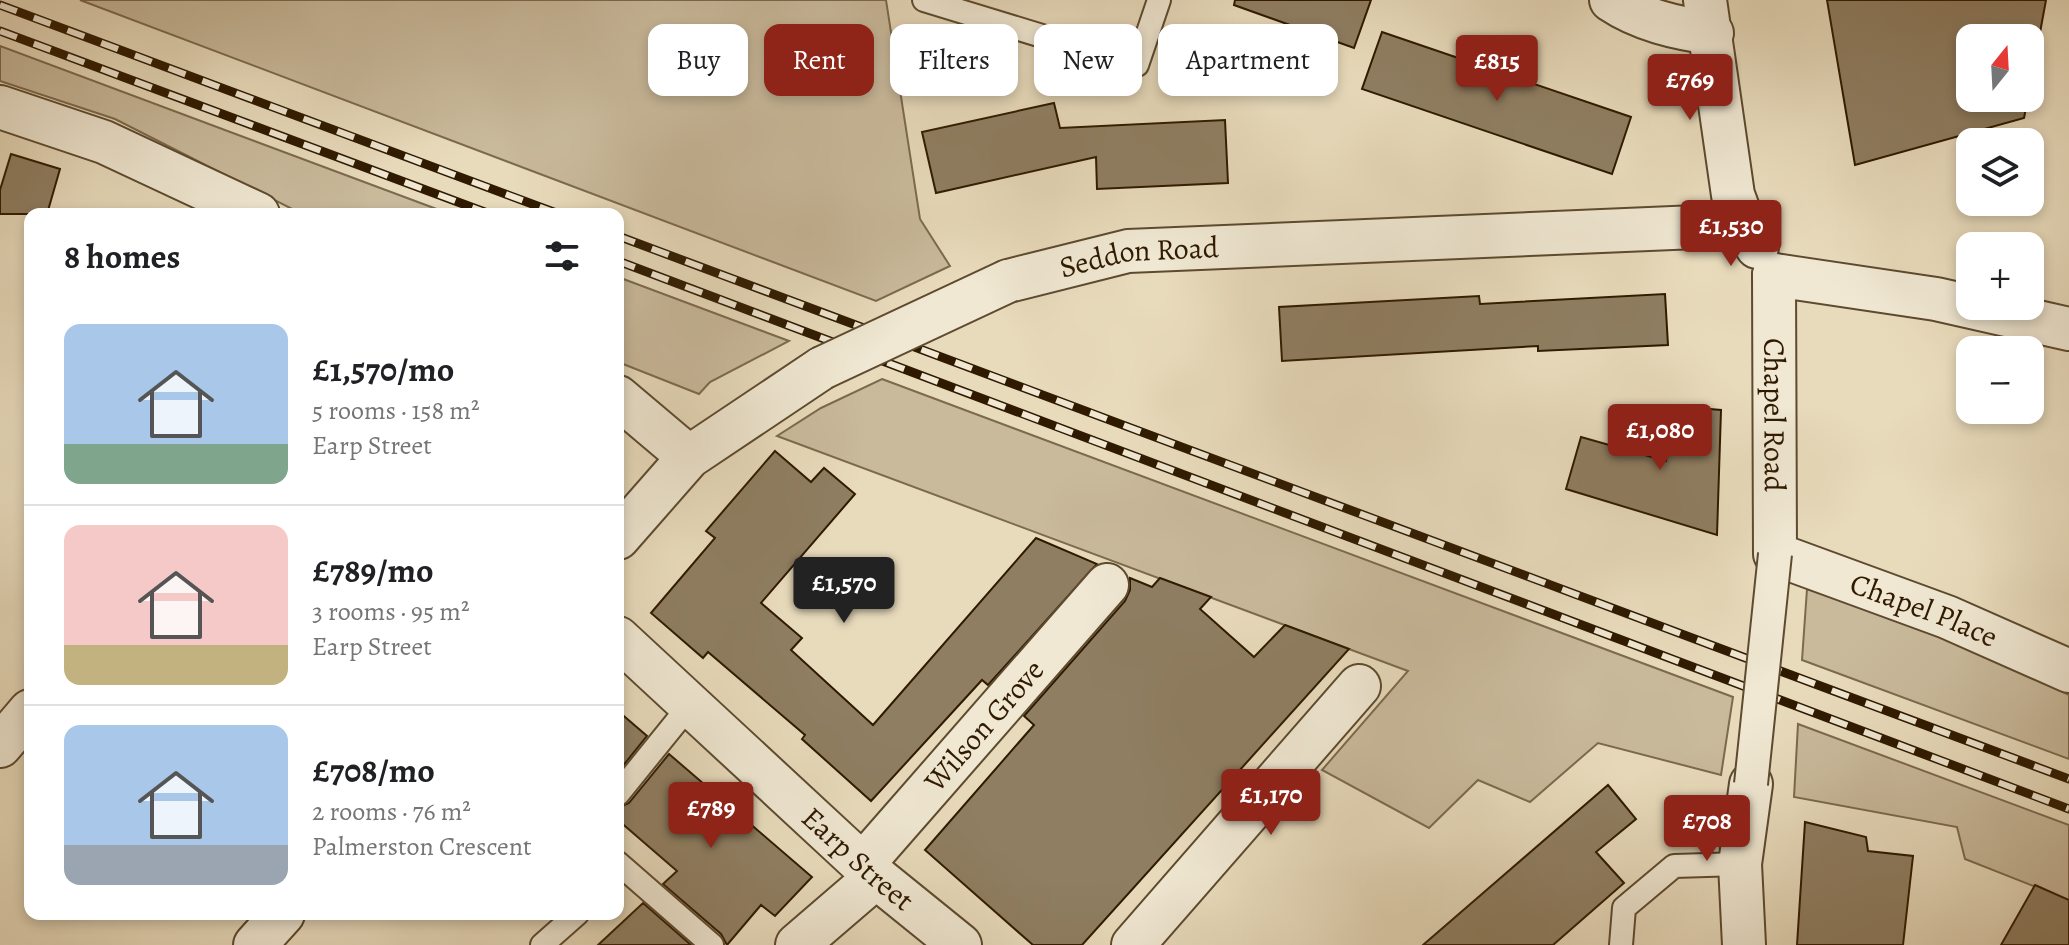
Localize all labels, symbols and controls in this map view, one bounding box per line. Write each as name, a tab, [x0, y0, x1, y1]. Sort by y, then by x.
chip: Buy	[648, 24, 748, 96]
chip: Rent	[764, 24, 874, 96]
chip: Filters	[890, 24, 1018, 96]
chip: New	[1034, 24, 1142, 96]
chip: Apartment	[1158, 24, 1338, 96]
north arrow	[1956, 24, 2044, 112]
map controls	[1956, 24, 2044, 424]
pin: £815	[1450, 35, 1544, 103]
text: £815	[1474, 43, 1520, 78]
pin: £769	[1643, 54, 1737, 122]
text: £769	[1666, 62, 1714, 97]
button: layers	[1956, 128, 2044, 216]
pin: £1,530	[1666, 200, 1796, 268]
text: £1,530	[1698, 208, 1764, 243]
street label: Seddon Road	[1055, 227, 1220, 287]
button: +	[1956, 232, 2044, 320]
text: 8 homes	[64, 233, 180, 280]
icon: filters	[540, 234, 584, 278]
button: −	[1956, 336, 2044, 424]
street label: Chapel Road	[1754, 338, 1795, 493]
text: £1,570/mo	[312, 346, 454, 393]
icon: home	[128, 356, 224, 452]
text: 5 rooms · 158 m²	[312, 393, 479, 428]
pin: £1,080	[1595, 404, 1725, 472]
text: £1,080	[1626, 412, 1694, 447]
text: Earp Street	[312, 428, 432, 463]
text: £789/mo	[312, 547, 433, 594]
icon: home	[128, 557, 224, 653]
pin: £1,570	[779, 557, 909, 625]
street label: Chapel Place	[1845, 563, 2004, 657]
text: £1,570	[811, 565, 877, 600]
text: 3 rooms · 95 m²	[312, 594, 469, 629]
text: Earp Street	[312, 629, 432, 664]
street label: Wilson Grove	[915, 651, 1053, 801]
text: £708/mo	[312, 747, 435, 794]
icon: home	[128, 757, 224, 853]
pin: £1,170	[1206, 769, 1336, 837]
text: £1,170	[1239, 777, 1303, 812]
pin: £789	[664, 782, 758, 850]
text: £789	[686, 790, 736, 825]
text: 2 rooms · 76 m²	[312, 794, 471, 829]
pin: £708	[1660, 795, 1754, 863]
street label: Earp Street	[793, 798, 922, 920]
text: £708	[1682, 803, 1732, 838]
text: Palmerston Crescent	[312, 829, 532, 864]

